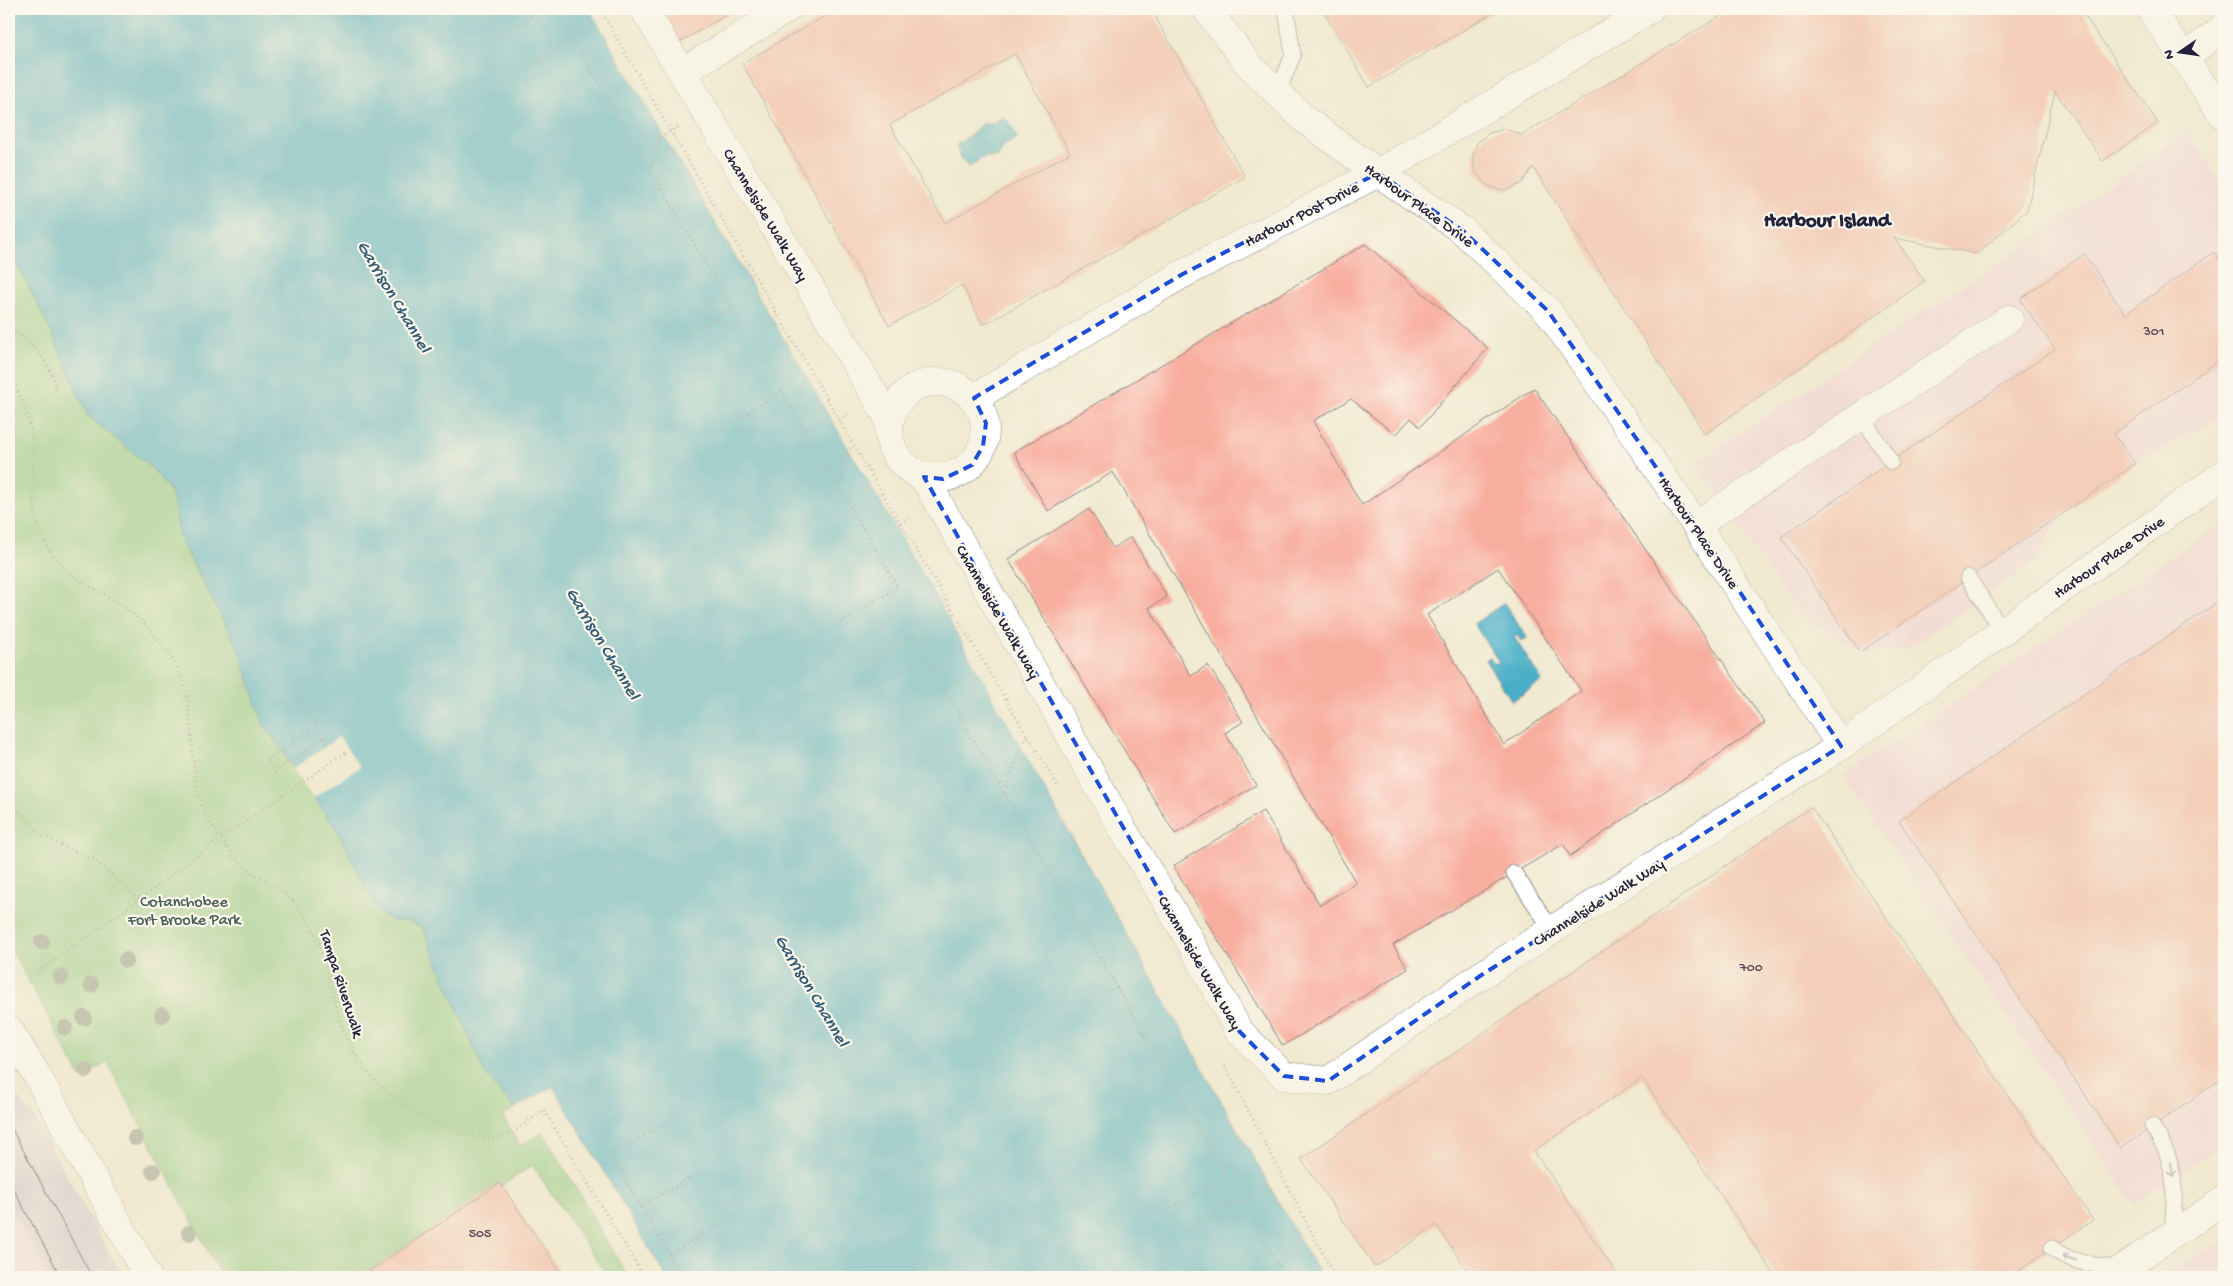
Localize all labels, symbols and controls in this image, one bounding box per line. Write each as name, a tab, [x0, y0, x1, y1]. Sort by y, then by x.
north arrow	[2156, 28, 2206, 78]
text: N	[2160, 48, 2179, 61]
street label: Channelside Walk Way	[717, 146, 811, 286]
street label: Harbour Place Drive	[1359, 161, 1477, 253]
street label: Harbour Post Drive	[1242, 179, 1364, 253]
district label: Harbour Island	[1764, 210, 1893, 235]
water label: Garrison Channel	[351, 238, 435, 358]
house number: 301	[2143, 324, 2164, 341]
street label: Harbour Place Drive	[1653, 474, 1742, 594]
street label: Harbour Place Drive	[2051, 513, 2170, 604]
street label: Channelside Walk Way	[950, 543, 1042, 683]
water label: Garrison Channel	[560, 585, 644, 705]
street label: Channelside Walk Way	[1531, 856, 1669, 952]
park label: Cotanchobee Fort Brooke Park	[127, 894, 242, 931]
street label: Channelside Walk Way	[1152, 894, 1244, 1034]
street label: Tampa Riverwalk	[313, 927, 367, 1042]
water label: Garrison Channel	[769, 932, 853, 1052]
house number: 700	[1738, 960, 1763, 977]
one-way arrow	[2167, 1162, 2177, 1178]
house number: 505	[469, 1226, 491, 1243]
one-way arrow	[2062, 1253, 2077, 1262]

